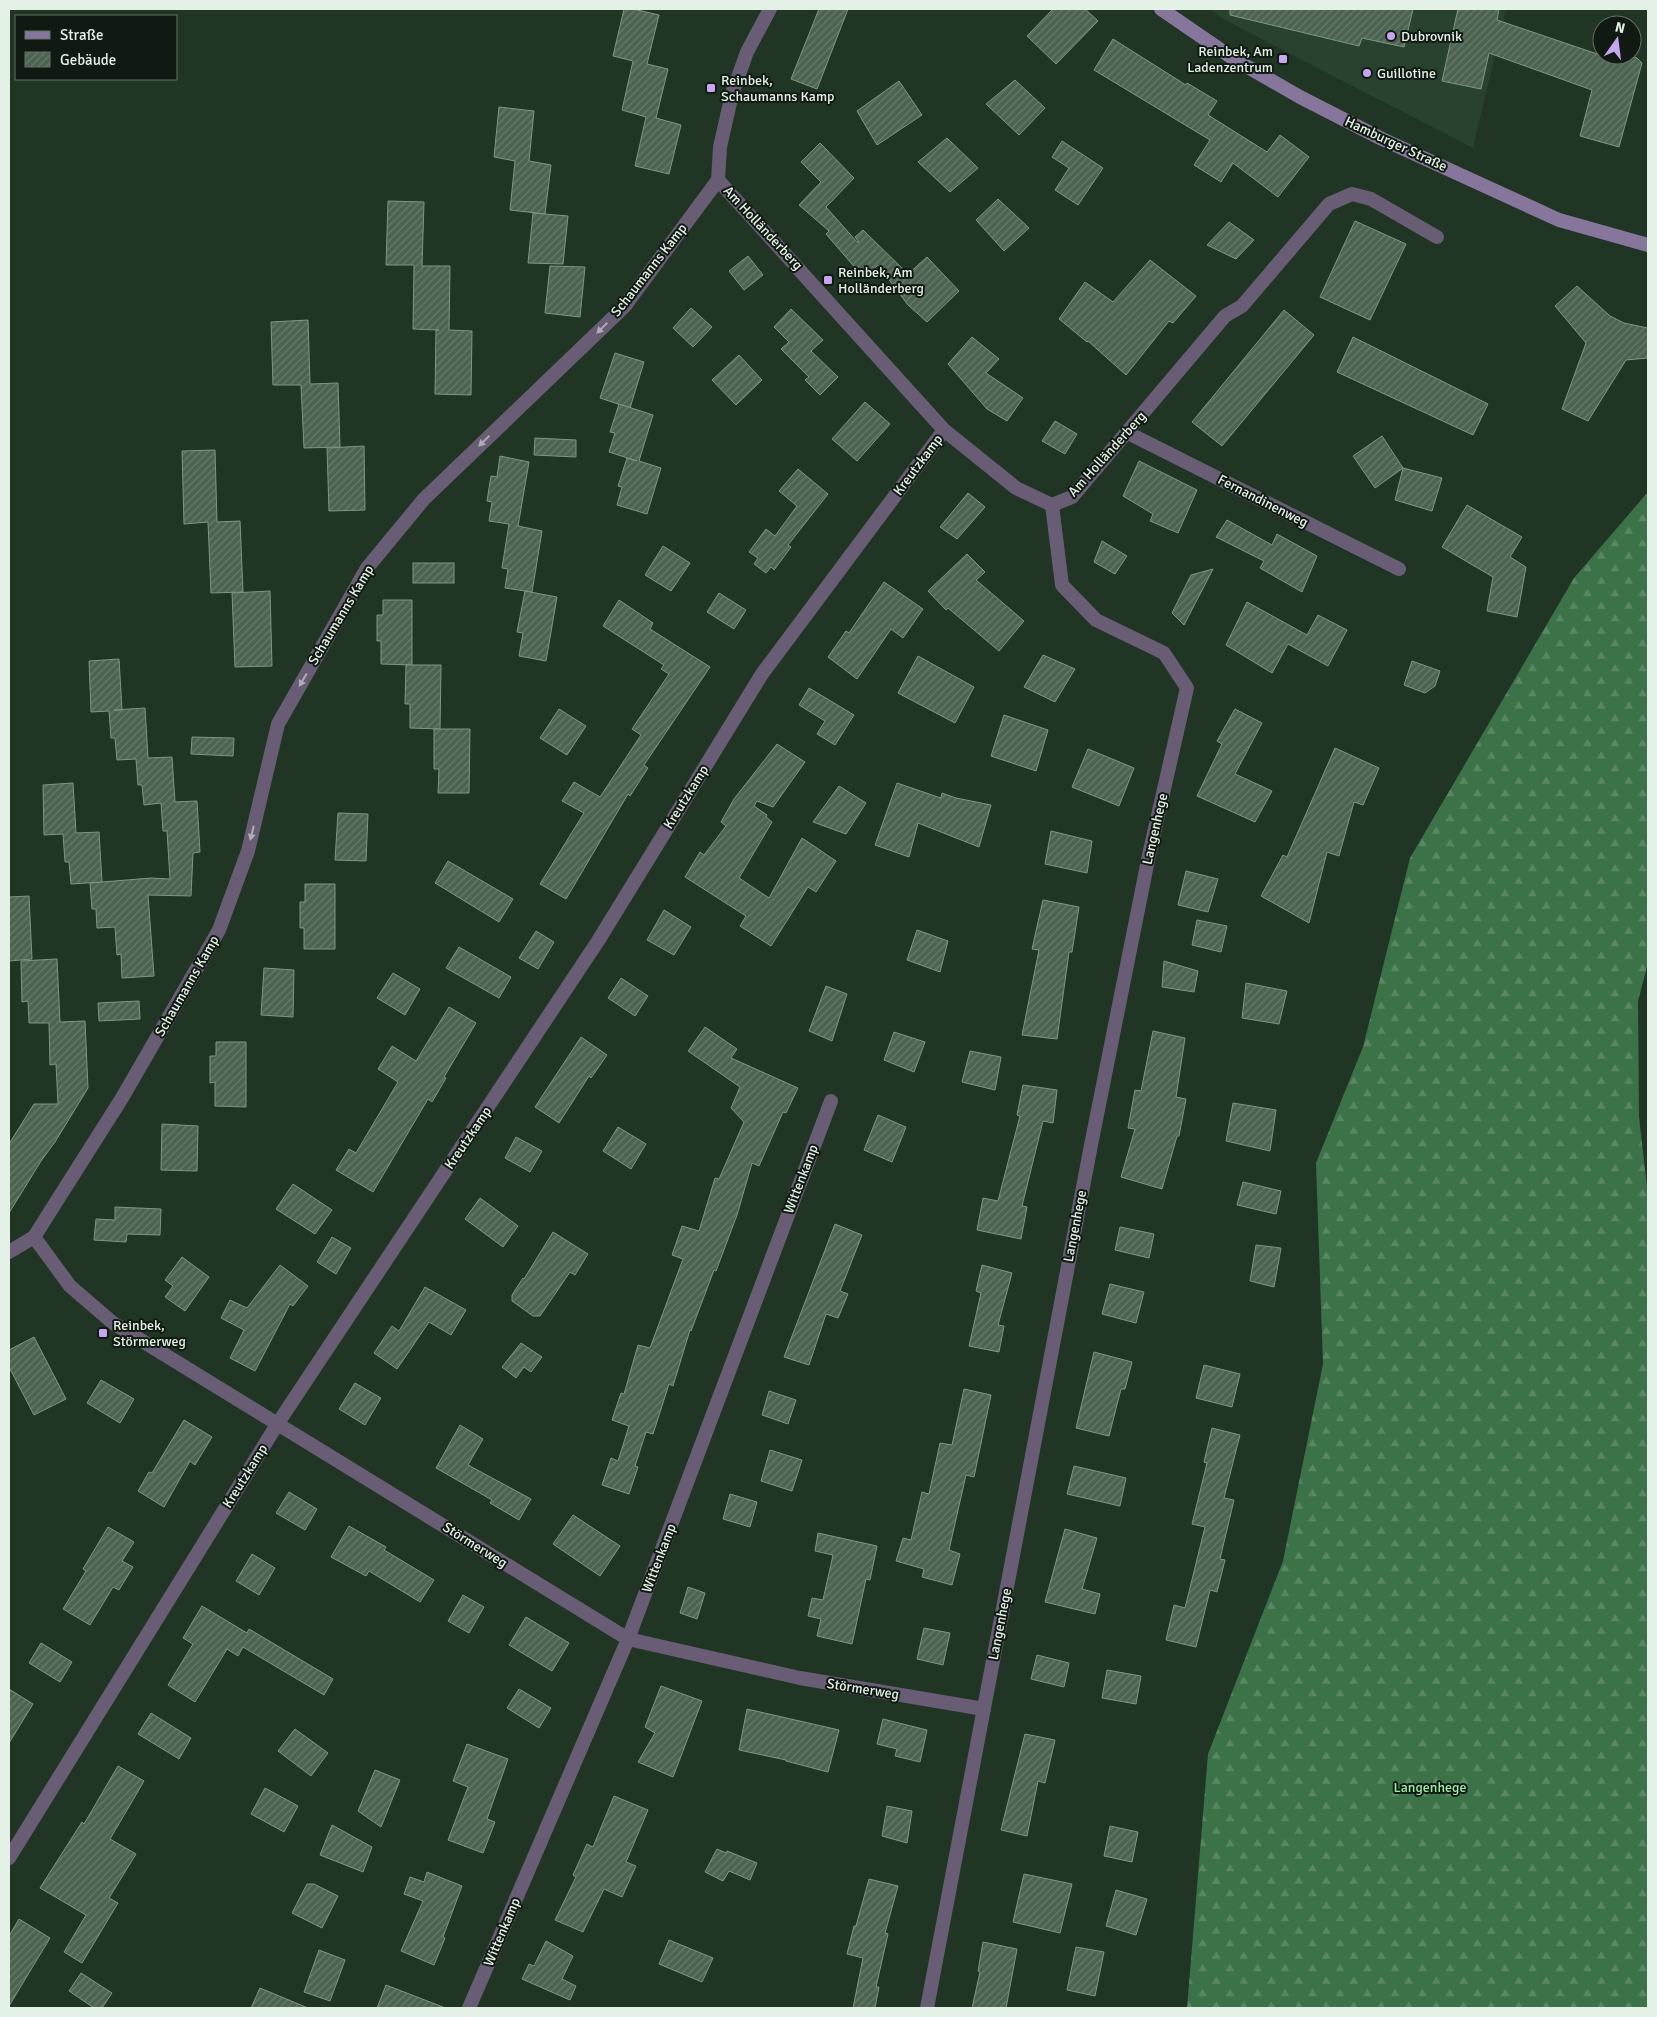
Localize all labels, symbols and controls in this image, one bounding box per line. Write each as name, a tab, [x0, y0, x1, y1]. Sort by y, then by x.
legend	[15, 15, 178, 80]
north arrow	[1592, 15, 1642, 65]
text: N	[1613, 18, 1627, 37]
text: Straße	[60, 26, 104, 44]
place label: Dubrovnik	[1401, 28, 1462, 45]
marker: Dubrovnik	[1385, 30, 1397, 42]
place label: Reinbek, Am Ladenzentrum	[1187, 43, 1273, 76]
text: Gebäude	[60, 51, 116, 69]
marker: Reinbek, Am Ladenzentrum	[1277, 53, 1289, 65]
place label: Guillotine	[1377, 65, 1436, 82]
marker: Guillotine	[1361, 67, 1373, 79]
place label: Reinbek, Schaumanns Kamp	[721, 72, 835, 105]
marker: Reinbek, Schaumanns Kamp	[705, 82, 717, 94]
street label: Hamburger Straße	[1342, 113, 1450, 175]
street label: Am Holländerberg	[720, 182, 806, 274]
street label: Schaumanns Kamp	[607, 220, 691, 320]
place label: Reinbek, Am Holländerberg	[838, 264, 924, 297]
marker: Reinbek, Am Holländerberg	[822, 274, 834, 286]
one-way arrow	[596, 322, 608, 334]
street label: Am Holländerberg	[1064, 408, 1150, 500]
street label: Kreutzkamp	[890, 431, 946, 499]
one-way arrow	[479, 434, 491, 446]
street label: Fernandinenweg	[1215, 471, 1311, 531]
street label: Schaumanns Kamp	[304, 562, 378, 668]
one-way arrow	[299, 672, 307, 687]
street label: Kreutzkamp	[660, 762, 712, 832]
street label: Langenhege	[1139, 792, 1171, 866]
one-way arrow	[248, 825, 256, 840]
street label: Schaumanns Kamp	[151, 933, 223, 1039]
street label: Kreutzkamp	[441, 1103, 495, 1173]
street label: Wittenkamp	[780, 1142, 822, 1216]
street label: Langenhege	[1060, 1189, 1090, 1263]
place label: Reinbek, Störmerweg	[113, 1317, 186, 1350]
marker: Reinbek, Störmerweg	[97, 1327, 109, 1339]
street label: Kreutzkamp	[219, 1441, 271, 1511]
street label: Störmerweg	[440, 1518, 510, 1572]
street label: Wittenkamp	[638, 1521, 680, 1595]
street label: Langenhege	[985, 1587, 1015, 1661]
street label: Störmerweg	[826, 1675, 900, 1703]
park label: Langenhege	[1394, 1779, 1466, 1796]
street label: Wittenkamp	[480, 1895, 524, 1969]

